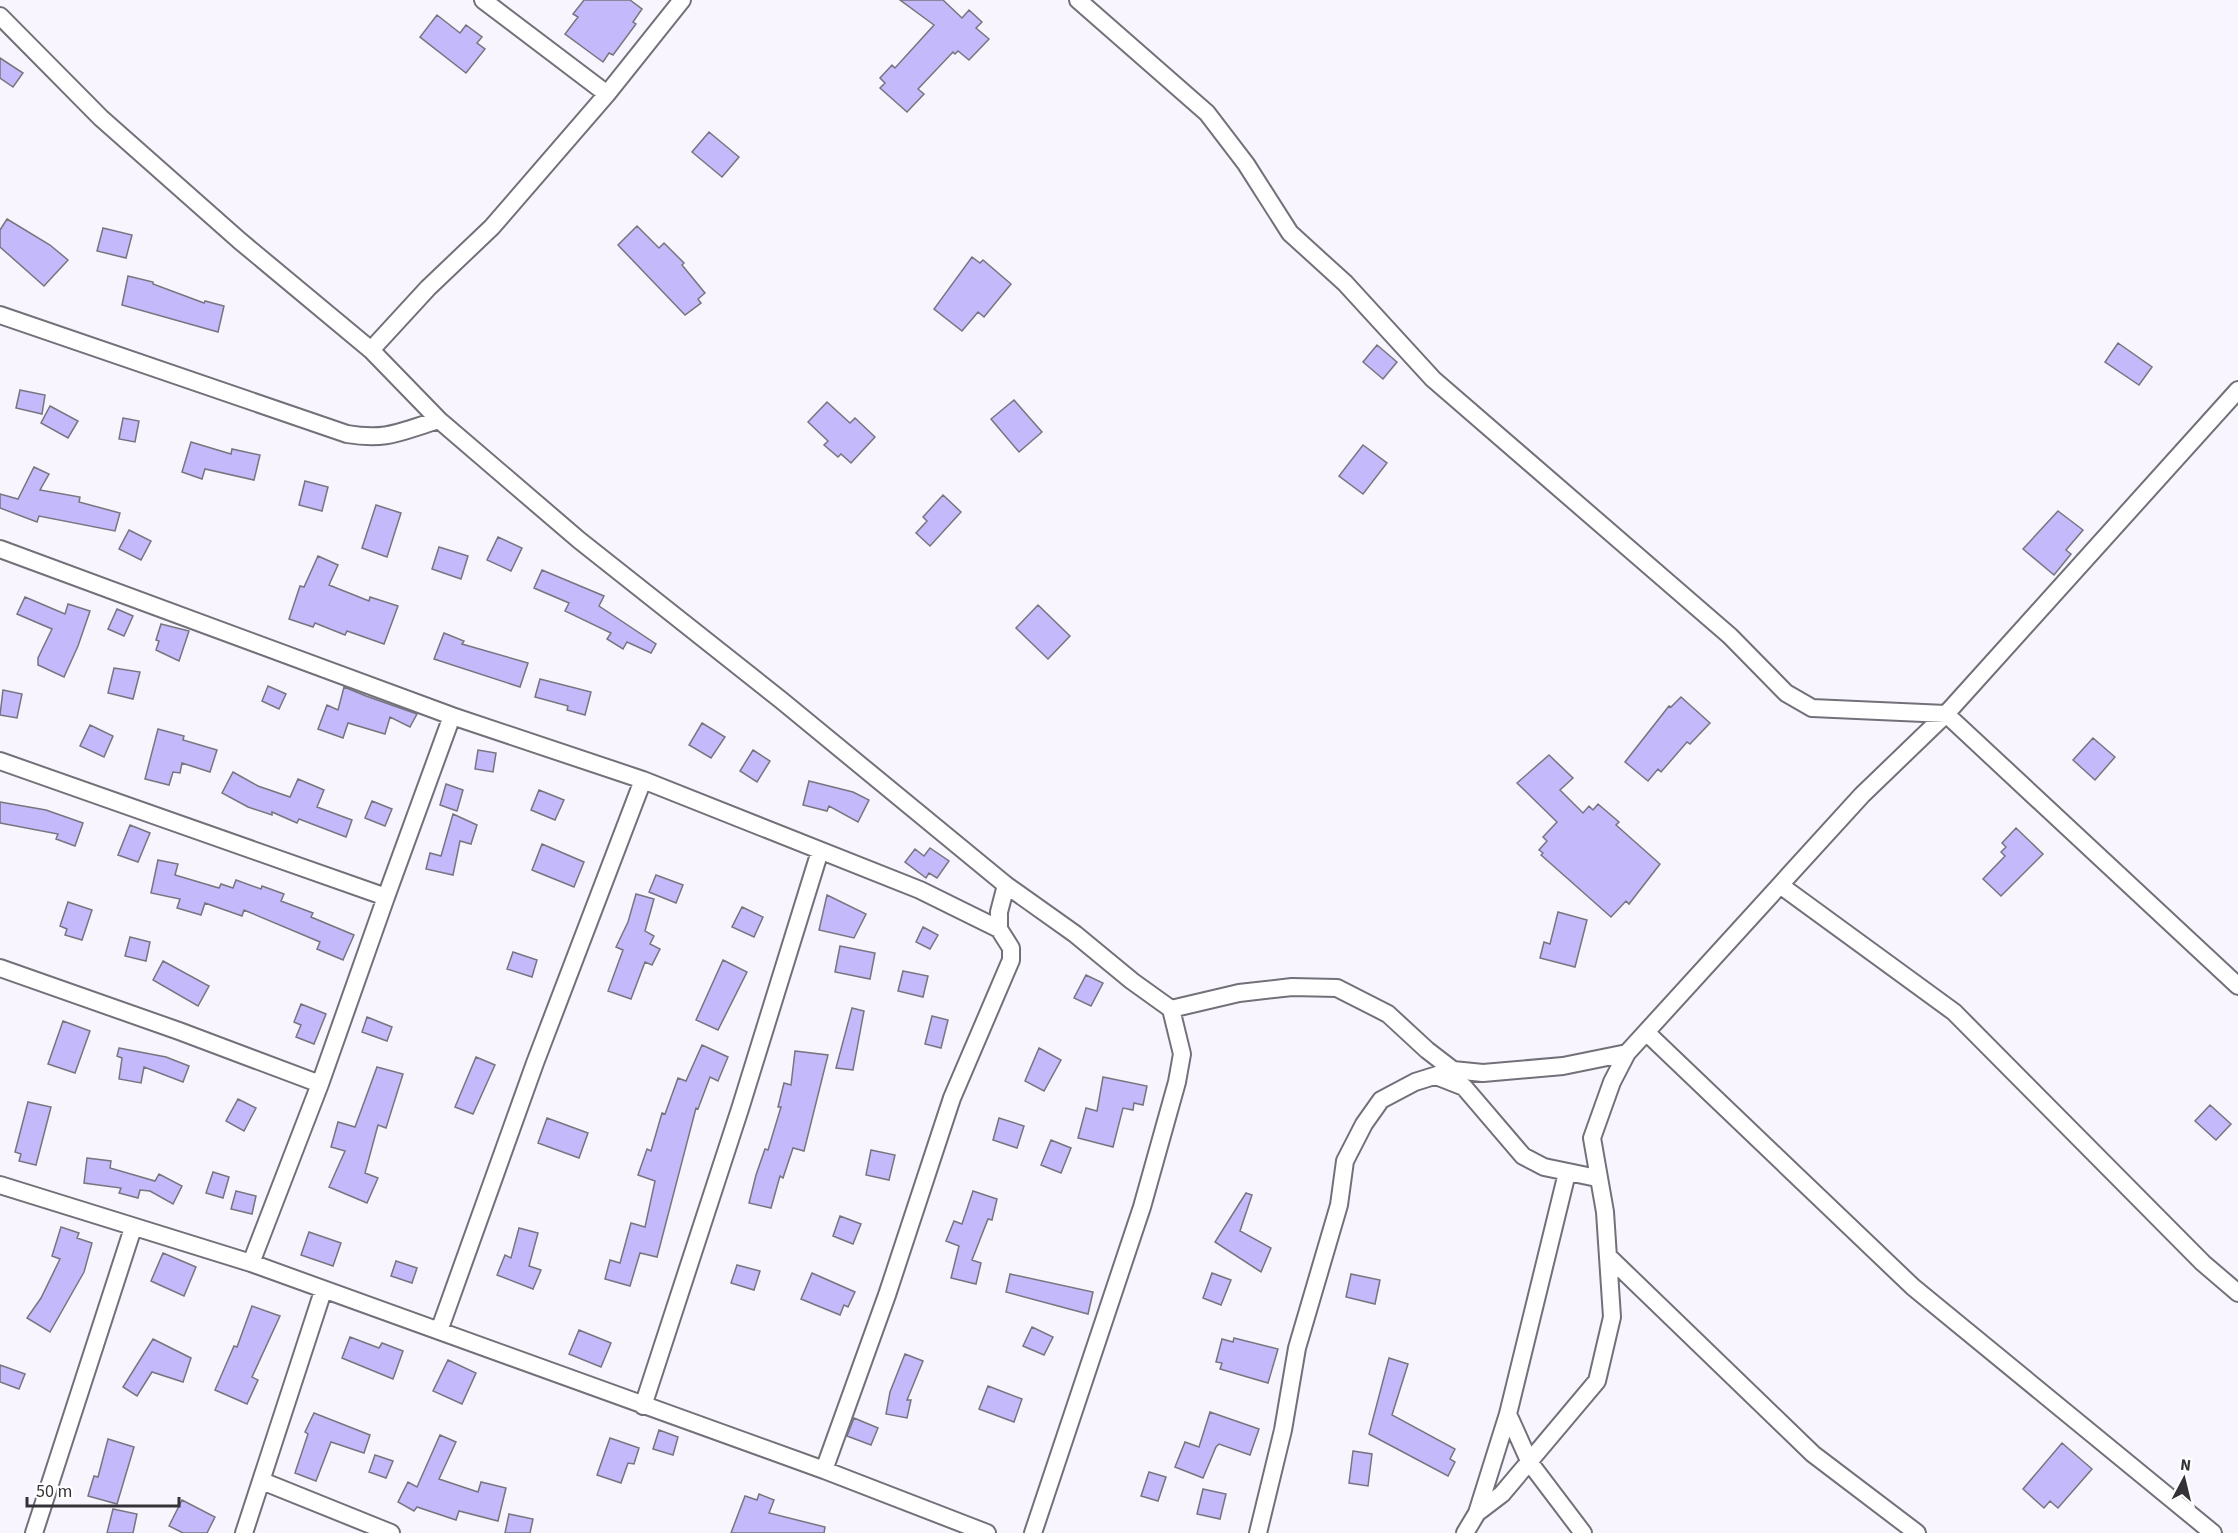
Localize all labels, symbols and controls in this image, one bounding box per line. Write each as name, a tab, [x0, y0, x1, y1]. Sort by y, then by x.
north arrow	[2154, 1449, 2214, 1509]
text: N	[2179, 1454, 2192, 1477]
scale bar	[27, 1470, 178, 1508]
text: 50 m	[36, 1479, 72, 1504]

